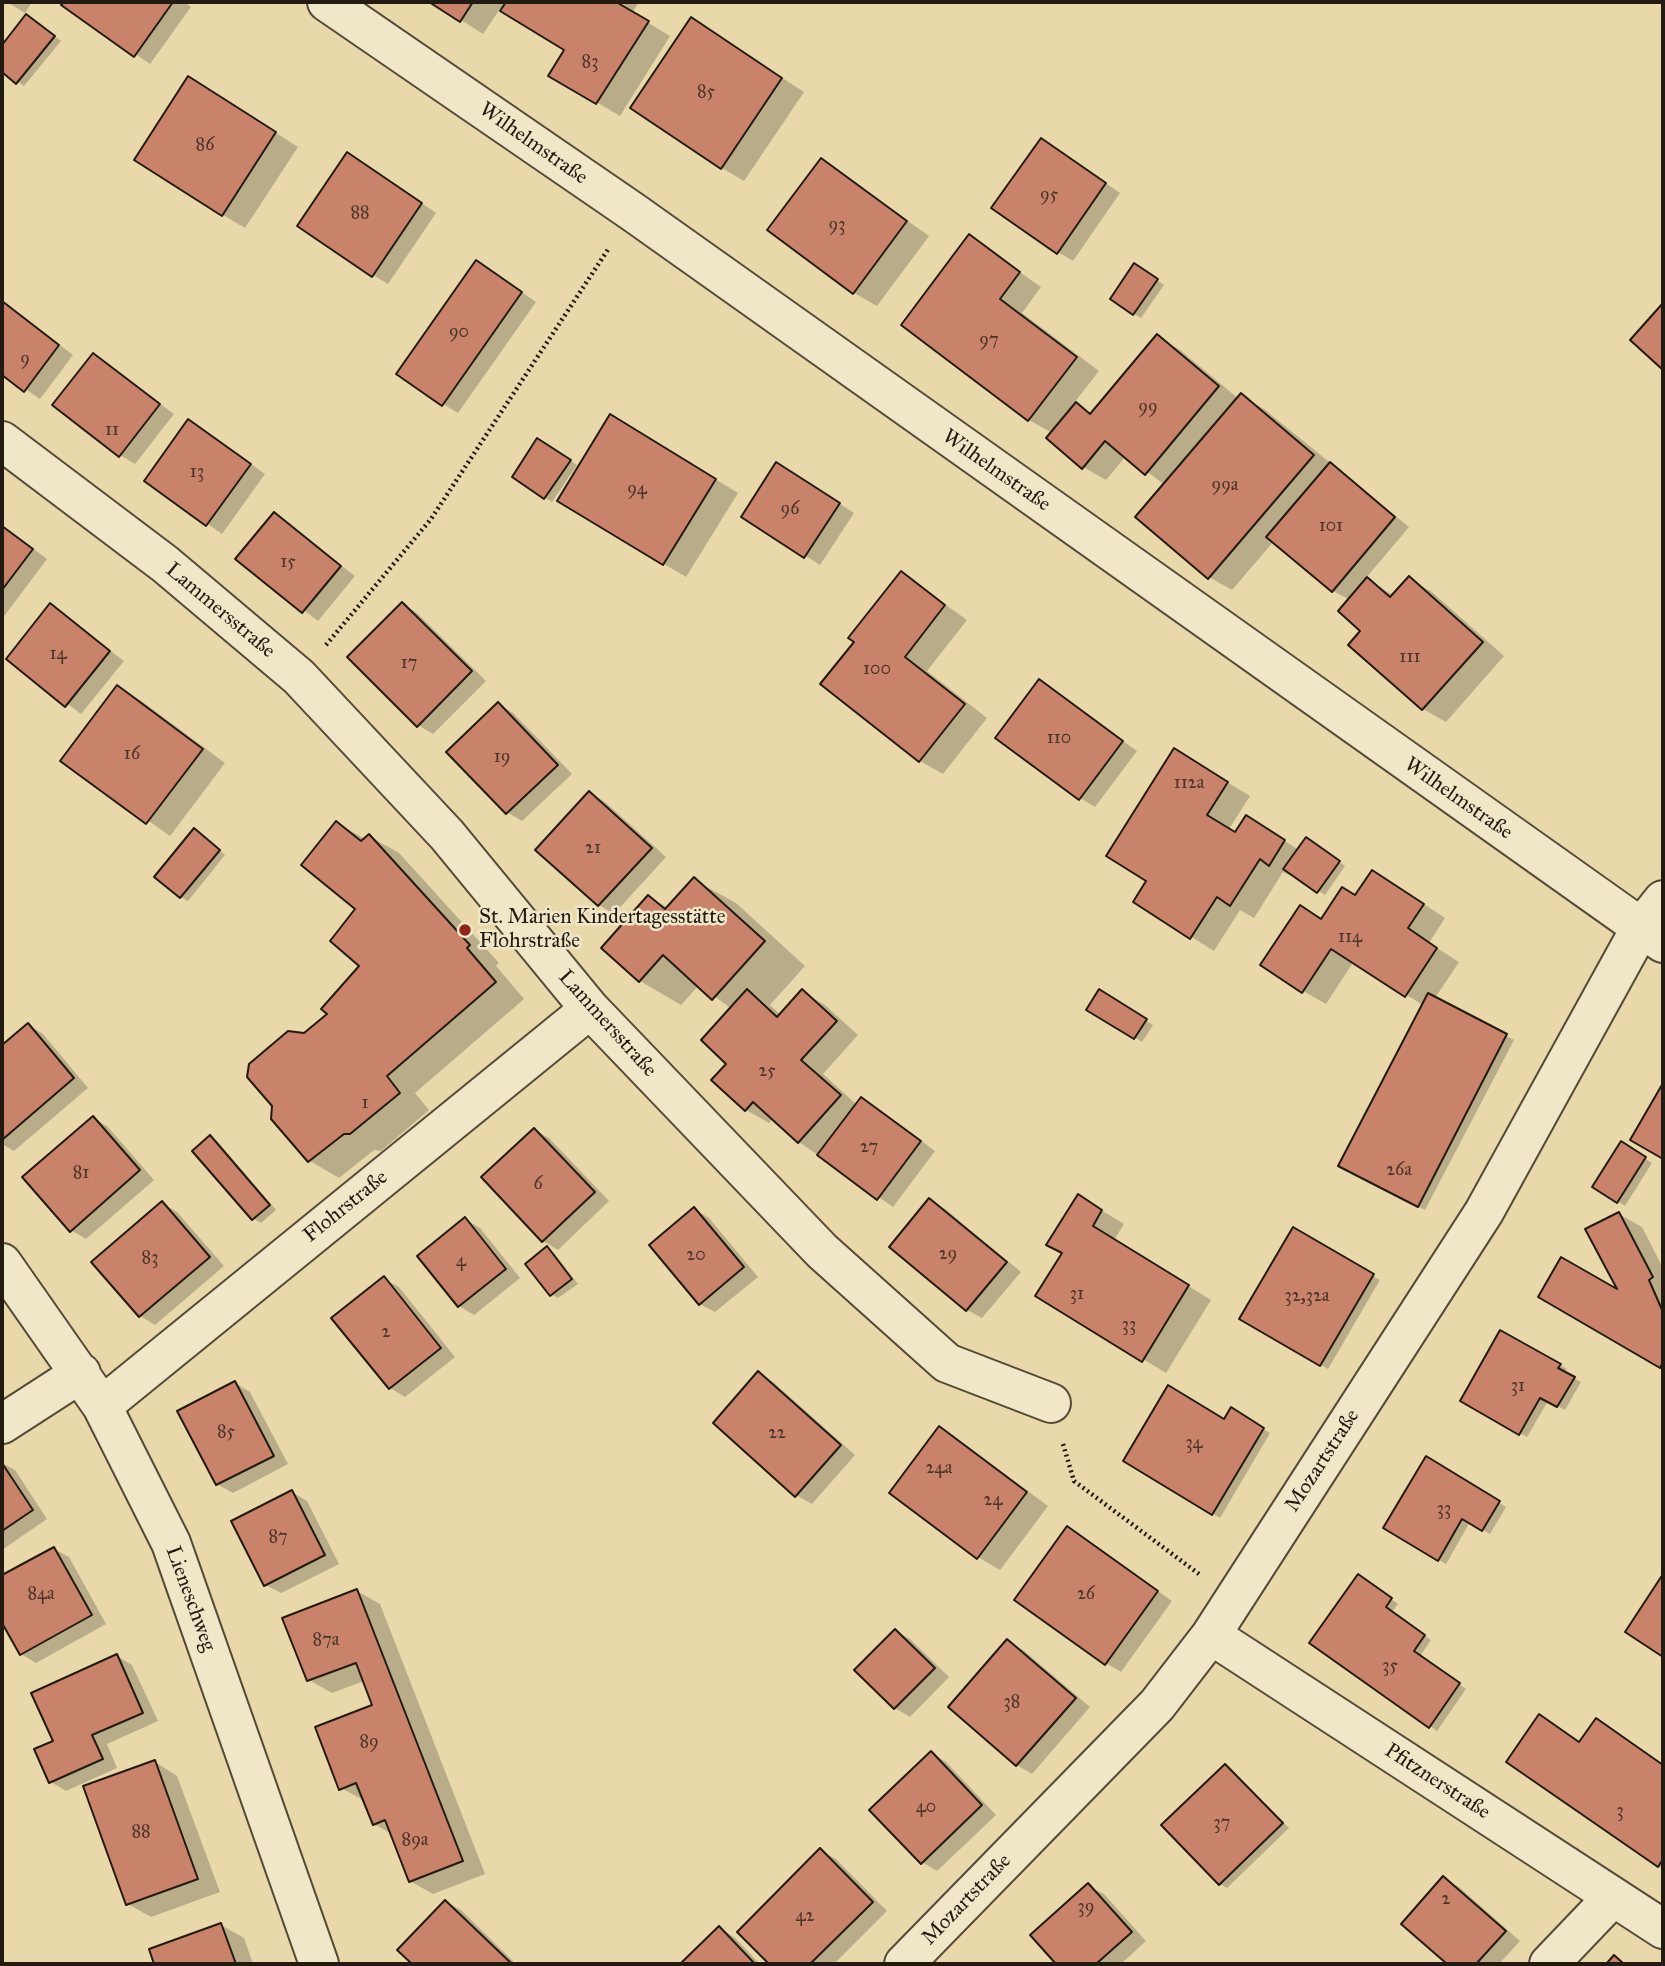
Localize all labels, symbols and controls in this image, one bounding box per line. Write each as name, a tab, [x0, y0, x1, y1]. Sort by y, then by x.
house number: 83	[582, 52, 598, 74]
house number: 85	[697, 82, 715, 104]
street label: Wilhelmstraße	[474, 97, 592, 191]
house number: 86	[196, 135, 214, 157]
house number: 95	[1040, 185, 1058, 207]
house number: 88	[350, 203, 370, 225]
house number: 93	[829, 215, 845, 237]
house number: 90	[449, 322, 469, 344]
house number: 97	[979, 330, 999, 352]
house number: 9	[20, 349, 30, 371]
house number: 99	[1138, 397, 1158, 419]
house number: 11	[105, 420, 119, 442]
street label: Wilhelmstraße	[937, 424, 1055, 518]
house number: 13	[190, 462, 204, 484]
house number: 99a	[1212, 475, 1238, 497]
house number: 94	[627, 479, 647, 501]
house number: 96	[781, 499, 799, 521]
house number: 101	[1319, 516, 1343, 538]
house number: 15	[280, 552, 296, 574]
street label: Lammersstraße	[160, 558, 280, 664]
house number: 14	[49, 644, 67, 666]
house number: 111	[1399, 647, 1421, 669]
house number: 17	[401, 653, 417, 675]
house number: 100	[863, 659, 891, 681]
house number: 110	[1047, 728, 1071, 750]
house number: 16	[124, 744, 140, 766]
house number: 19	[494, 747, 510, 769]
street label: Wilhelmstraße	[1399, 752, 1517, 846]
house number: 112a	[1174, 773, 1204, 795]
house number: 21	[585, 838, 601, 860]
place label: St. Marien Kindertagesstätte Flohrstraße	[479, 905, 725, 955]
marker: St. Marien Kindertagesstätte Flohrstraße	[457, 922, 473, 938]
house number: 114	[1338, 927, 1362, 949]
street label: Lammersstraße	[552, 965, 662, 1083]
house number: 25	[758, 1061, 776, 1083]
house number: 1	[361, 1093, 369, 1115]
house number: 27	[860, 1137, 878, 1159]
house number: 26a	[1386, 1160, 1412, 1182]
house number: 81	[73, 1163, 89, 1185]
street label: Flohrstraße	[299, 1165, 393, 1249]
house number: 6	[533, 1174, 543, 1196]
house number: 29	[939, 1244, 957, 1266]
house number: 20	[686, 1245, 706, 1267]
house number: 83	[142, 1248, 158, 1270]
house number: 4	[456, 1251, 466, 1273]
house number: 31	[1070, 1284, 1084, 1306]
house number: 32,32a	[1285, 1286, 1329, 1308]
house number: 33	[1122, 1315, 1136, 1337]
house number: 2	[382, 1322, 390, 1344]
house number: 31	[1511, 1376, 1525, 1398]
street label: Mozartstraße	[1280, 1405, 1366, 1517]
house number: 85	[217, 1422, 235, 1444]
house number: 22	[768, 1423, 786, 1445]
house number: 34	[1185, 1433, 1203, 1455]
house number: 24a	[926, 1458, 952, 1480]
house number: 24	[984, 1490, 1002, 1512]
house number: 33	[1437, 1499, 1451, 1521]
house number: 87	[268, 1527, 288, 1549]
street label: Lieneschweg	[159, 1543, 221, 1655]
house number: 84a	[27, 1584, 55, 1606]
house number: 26	[1077, 1584, 1095, 1606]
house number: 87a	[313, 1630, 339, 1652]
house number: 35	[1382, 1656, 1398, 1678]
house number: 38	[1004, 1692, 1020, 1714]
house number: 89	[359, 1732, 379, 1754]
street label: Pfitznerstraße	[1379, 1739, 1495, 1825]
house number: 40	[916, 1797, 936, 1819]
house number: 3	[1616, 1801, 1624, 1823]
house number: 37	[1214, 1813, 1230, 1835]
house number: 88	[131, 1822, 151, 1844]
house number: 89a	[402, 1830, 428, 1852]
street label: Mozartstraße	[917, 1849, 1017, 1951]
house number: 2	[1442, 1889, 1450, 1911]
house number: 39	[1078, 1897, 1094, 1919]
house number: 42	[796, 1906, 814, 1928]

